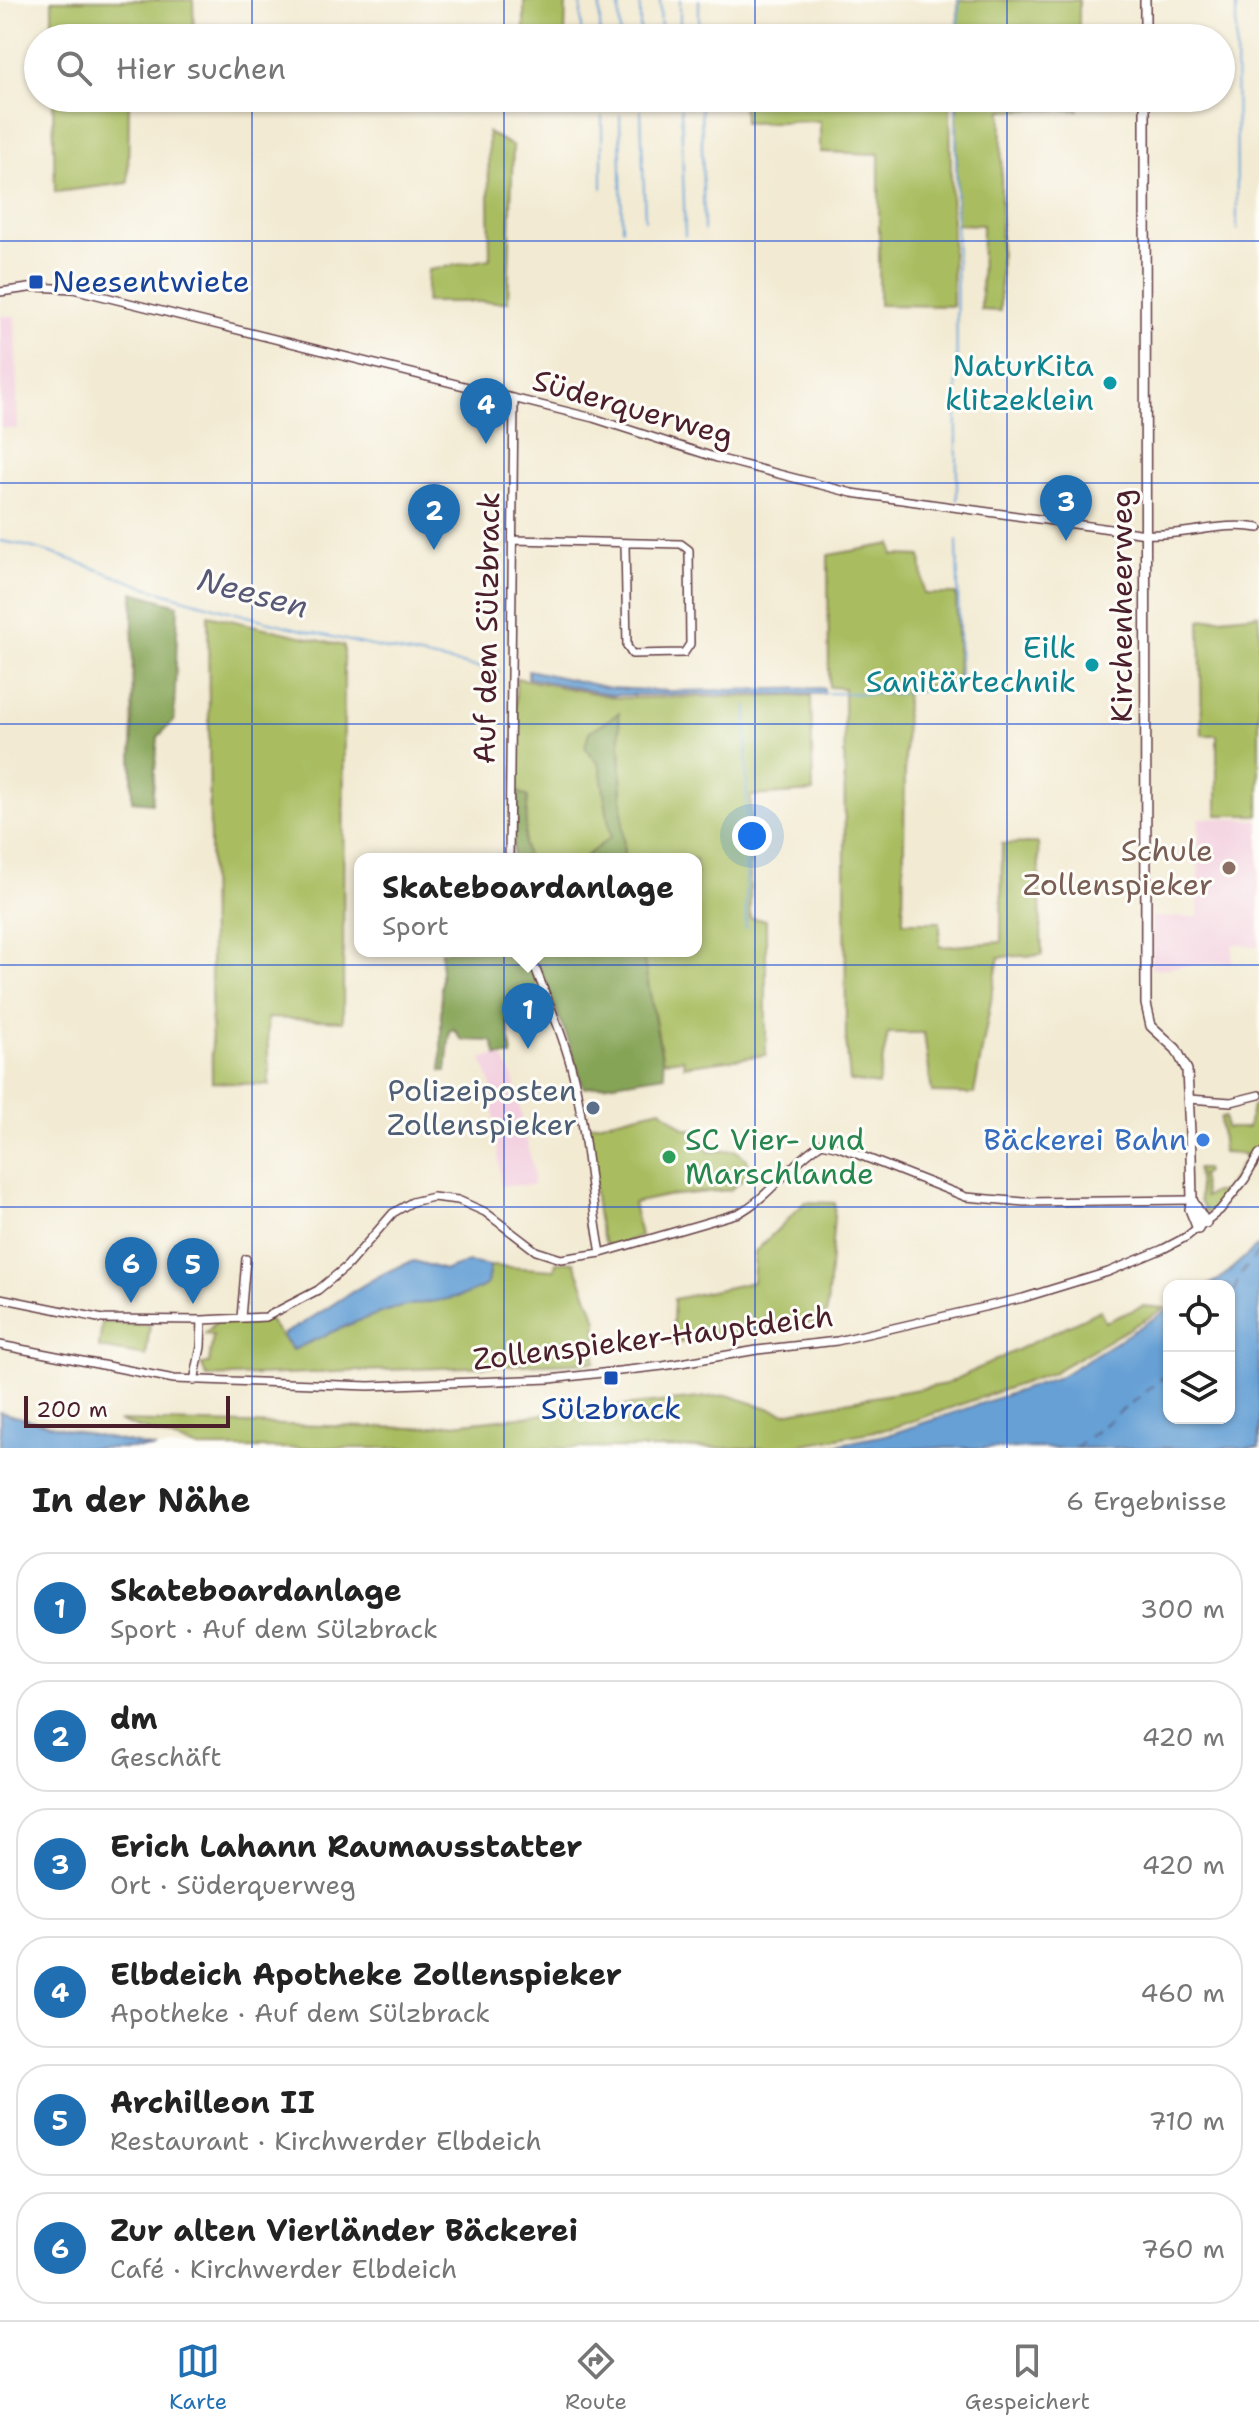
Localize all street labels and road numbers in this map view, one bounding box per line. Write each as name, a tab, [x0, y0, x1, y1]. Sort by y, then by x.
street label: Süderquerweg	[528, 359, 738, 456]
street label: Kirchenheerweg	[1101, 489, 1142, 723]
street label: Auf dem Sülzbrack	[464, 491, 509, 765]
street label: Zollenspieker-Hauptdeich	[470, 1295, 836, 1380]

